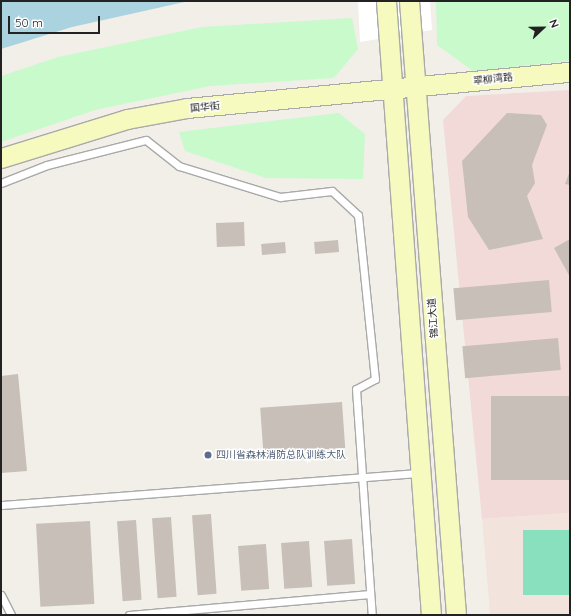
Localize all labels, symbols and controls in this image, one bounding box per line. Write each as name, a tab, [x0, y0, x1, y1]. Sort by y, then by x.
scale bar	[10, 8, 102, 34]
north arrow	[523, 8, 563, 48]
text: 50 m	[15, 15, 43, 30]
text: N	[546, 17, 562, 30]
street label: 翠柳湾路	[472, 71, 514, 87]
street label: 国华街	[189, 99, 221, 115]
street label: 锦江大道	[426, 298, 440, 338]
place label: 四川省森林消防总队训练大队	[216, 449, 346, 461]
marker: 四川省森林消防总队训练大队	[203, 450, 213, 460]

